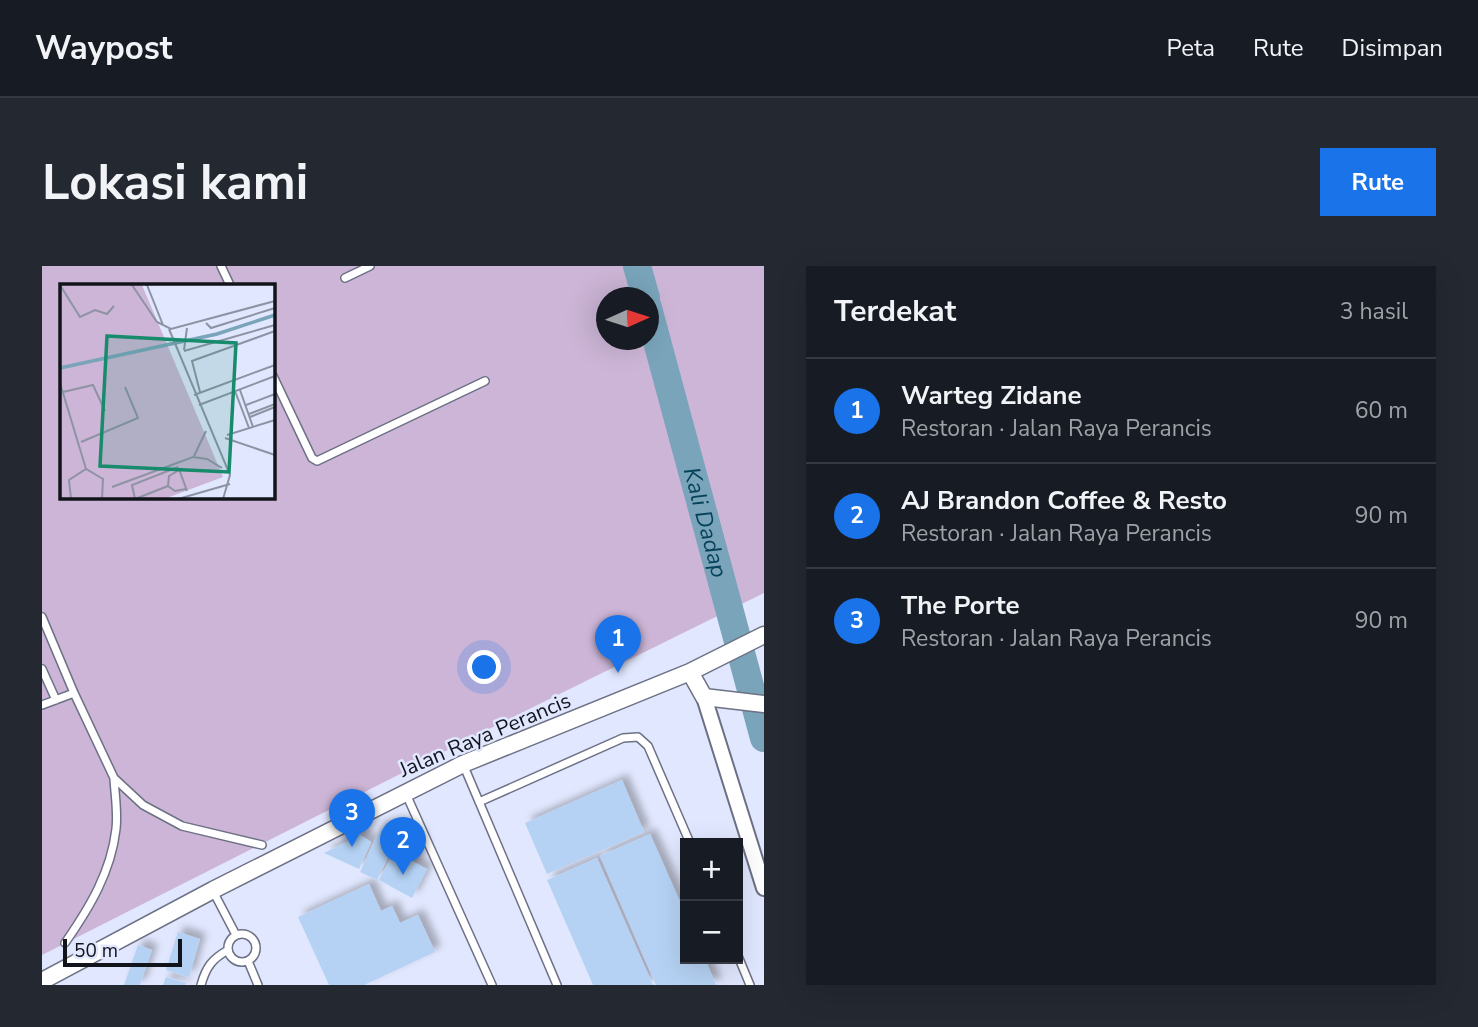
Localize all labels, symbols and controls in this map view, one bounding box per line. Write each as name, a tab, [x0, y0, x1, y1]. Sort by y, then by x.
text: Waypost	[35, 26, 172, 71]
text: Peta	[1166, 32, 1215, 64]
text: Rute	[1253, 32, 1304, 64]
text: Disimpan	[1342, 32, 1443, 64]
button: Rute	[1320, 148, 1436, 216]
text: Lokasi kami	[42, 149, 308, 216]
inset map	[60, 284, 275, 499]
north arrow	[596, 287, 659, 350]
text: Terdekat	[834, 291, 956, 332]
text: 3 hasil	[1340, 296, 1408, 327]
text: Warteg Zidane	[901, 378, 1082, 413]
text: 1	[850, 395, 864, 426]
text: 60 m	[1355, 395, 1408, 426]
text: Restoran · Jalan Raya Perancis	[901, 413, 1212, 444]
water label: Kali Dadap	[676, 464, 736, 581]
text: AJ Brandon Coffee & Resto	[901, 483, 1227, 518]
text: 2	[850, 500, 864, 531]
text: 90 m	[1355, 500, 1408, 531]
text: Restoran · Jalan Raya Perancis	[901, 518, 1212, 549]
text: The Porte	[901, 588, 1020, 623]
text: 3	[850, 605, 864, 636]
text: 90 m	[1355, 605, 1408, 636]
pin: 1	[595, 615, 641, 673]
text: Restoran · Jalan Raya Perancis	[901, 623, 1212, 654]
your location	[467, 650, 501, 684]
street label: Jalan Raya Perancis	[394, 686, 575, 784]
pin: 3	[329, 789, 375, 847]
pin: 2	[380, 817, 426, 875]
map controls	[680, 838, 743, 964]
button: +	[680, 838, 743, 901]
button: −	[680, 901, 743, 964]
scale bar	[63, 936, 182, 968]
text: 50 m	[74, 938, 118, 964]

